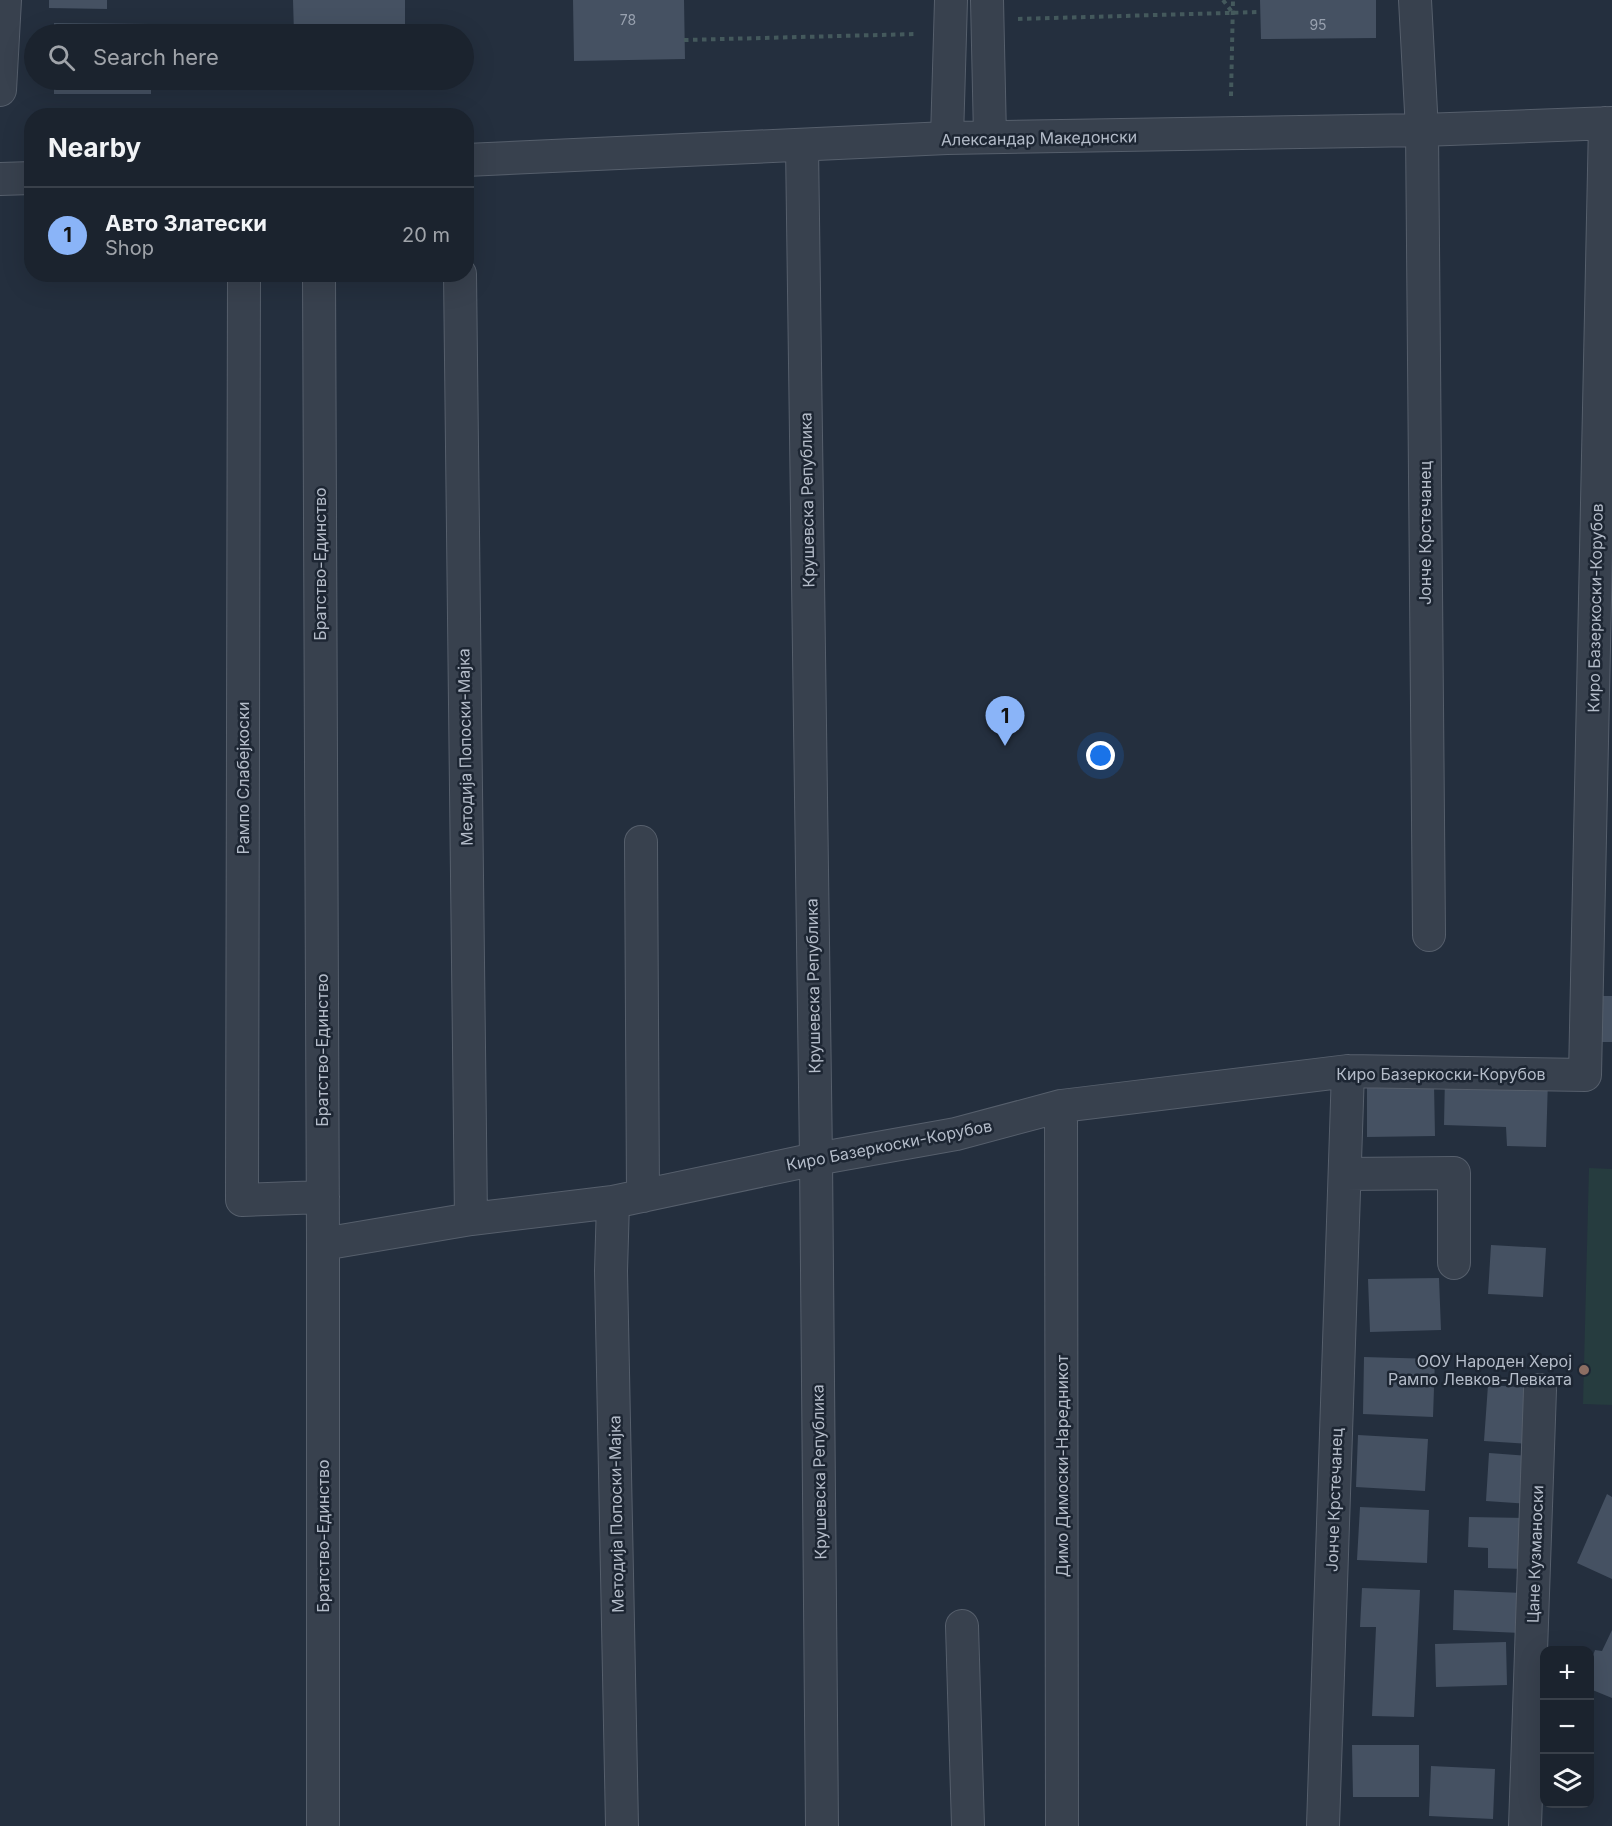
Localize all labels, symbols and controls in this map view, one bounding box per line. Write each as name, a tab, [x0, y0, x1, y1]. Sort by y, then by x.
house number: 78	[620, 11, 636, 28]
house number: 95	[1309, 16, 1327, 33]
search box	[24, 24, 474, 90]
icon: search	[45, 41, 78, 74]
text: Search here	[93, 44, 219, 70]
street label: Александар Македонски	[941, 126, 1137, 150]
text: Nearby	[48, 132, 141, 163]
text: Авто Златески	[105, 210, 267, 236]
text: 1	[63, 223, 72, 247]
text: 20 m	[402, 223, 450, 247]
text: Shop	[105, 236, 154, 260]
street label: Крушевска Република	[795, 412, 819, 588]
street label: Јонче Крстечанец	[1415, 460, 1435, 605]
street label: Братство-Единство	[310, 487, 330, 641]
street label: Киро Базеркоски-Корубов	[1583, 503, 1607, 713]
street label: Методија Попоски-Мајка	[453, 648, 477, 846]
pin: 1	[986, 696, 1024, 746]
street label: Рампо Слабејкоски	[233, 702, 253, 854]
your location	[1086, 741, 1115, 770]
street label: Крушевска Република	[801, 898, 825, 1074]
street label: Братство-Единство	[312, 973, 332, 1127]
street label: Киро Базеркоски-Корубов	[1336, 1064, 1546, 1084]
street label: Киро Базеркоски-Корубов	[784, 1115, 994, 1175]
place label: ООУ Народен Херој Рампо Левков-Левката	[1388, 1351, 1572, 1389]
street label: Димо Димоски-Наредникот	[1052, 1354, 1072, 1577]
marker: ООУ Народен Херој Рампо Левков-Левката	[1577, 1363, 1591, 1377]
street label: Крушевска Република	[807, 1384, 831, 1560]
street label: Методија Попоски-Мајка	[604, 1415, 628, 1613]
street label: Јонче Крстечанец	[1321, 1427, 1347, 1572]
street label: Братство-Единство	[313, 1459, 333, 1613]
street label: Цане Кузманоски	[1523, 1485, 1547, 1623]
map controls	[1540, 1646, 1594, 1808]
button: +	[1540, 1646, 1594, 1700]
button: −	[1540, 1700, 1594, 1754]
button: layers	[1540, 1754, 1594, 1808]

